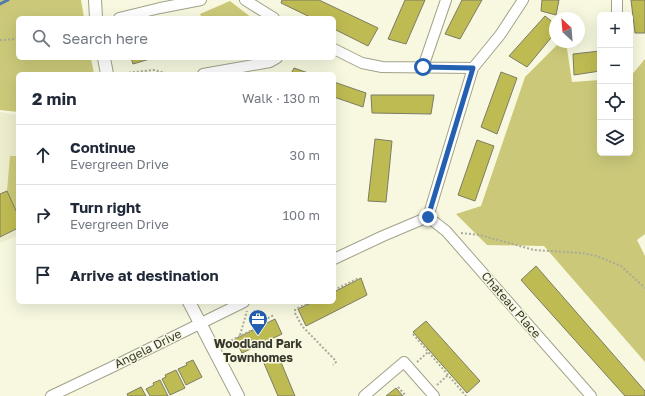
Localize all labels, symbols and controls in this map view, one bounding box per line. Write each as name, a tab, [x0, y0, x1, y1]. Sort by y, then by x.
north arrow	[549, 12, 585, 48]
map controls	[597, 12, 633, 156]
button: +	[597, 12, 633, 48]
search box	[16, 16, 336, 60]
icon: search	[30, 27, 52, 49]
text: Search here	[62, 29, 148, 47]
button: −	[597, 48, 633, 84]
route start	[414, 58, 432, 76]
button: locate	[597, 84, 633, 120]
text: 2 min	[32, 88, 76, 109]
text: Walk · 130 m	[242, 90, 320, 106]
button: layers	[597, 120, 633, 156]
text: Continue	[70, 138, 136, 156]
icon: ahead	[32, 144, 54, 166]
text: 30 m	[290, 147, 320, 163]
text: Evergreen Drive	[70, 156, 169, 172]
text: Turn right	[70, 198, 141, 216]
icon: right	[32, 204, 54, 226]
text: 100 m	[283, 207, 320, 223]
route end	[419, 208, 437, 226]
text: Evergreen Drive	[70, 216, 169, 232]
icon: arrive	[32, 264, 54, 286]
text: Arrive at destination	[70, 266, 219, 284]
street label: Chateau Place	[478, 268, 544, 341]
office icon: Woodland Park Townhomes	[247, 308, 269, 336]
street label: Angela Drive	[112, 326, 184, 371]
place label: Woodland Park Townhomes	[214, 336, 302, 365]

